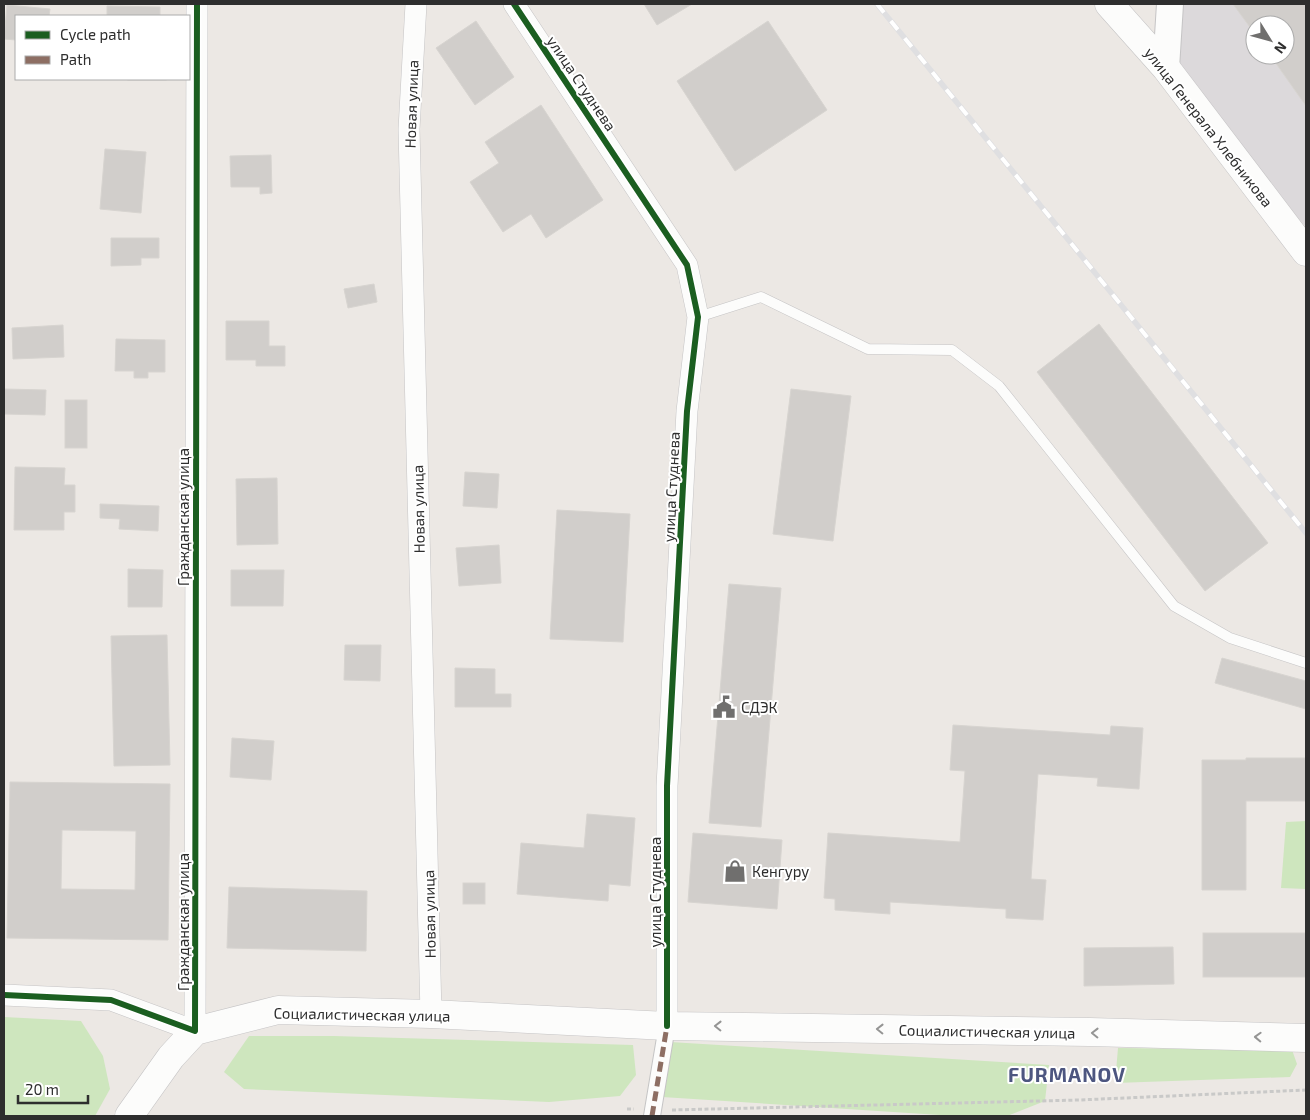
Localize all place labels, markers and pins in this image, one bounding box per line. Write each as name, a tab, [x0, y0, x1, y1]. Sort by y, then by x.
public building icon: СДЭК	[711, 694, 737, 720]
place label: СДЭК	[741, 698, 778, 716]
shop icon: Кенгуру	[722, 858, 748, 884]
place label: Кенгуру	[752, 862, 809, 881]

